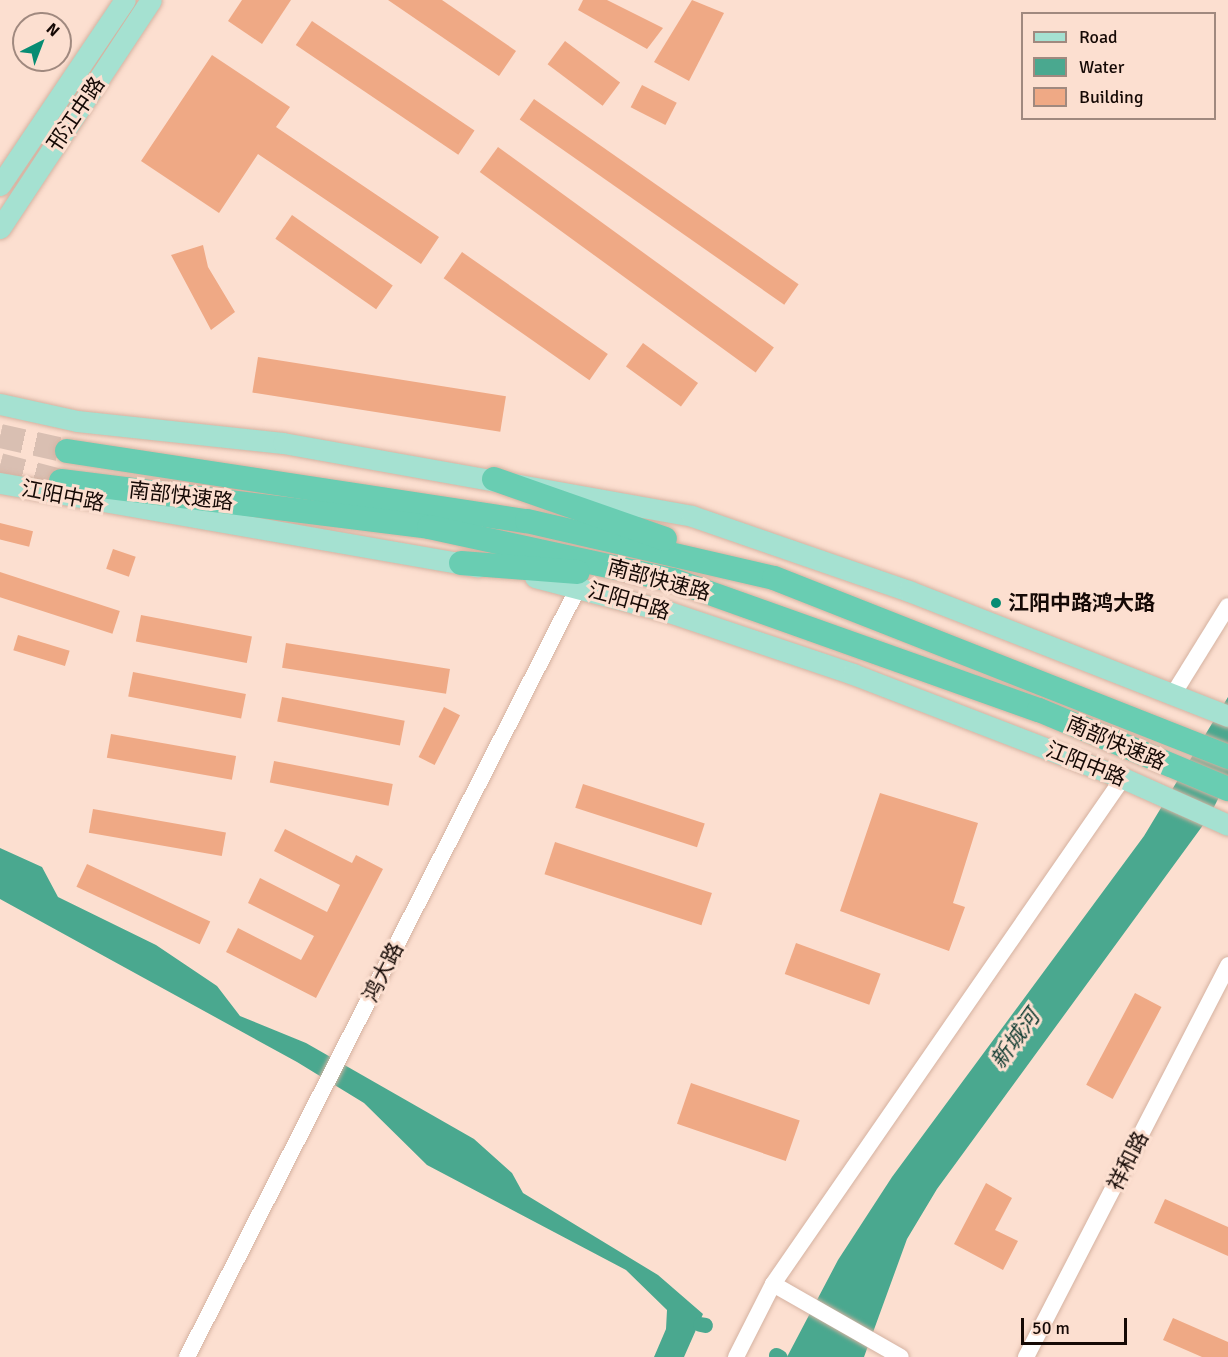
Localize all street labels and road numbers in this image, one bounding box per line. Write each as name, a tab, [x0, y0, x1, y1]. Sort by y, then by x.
street label: 邗江中路	[42, 72, 110, 156]
street label: 江阳中路	[19, 476, 107, 516]
street label: 南部快速路	[127, 477, 235, 515]
street label: 南部快速路	[605, 554, 713, 606]
street label: 江阳中路	[585, 577, 673, 625]
street label: 南部快速路	[1063, 711, 1169, 775]
street label: 江阳中路	[1042, 737, 1130, 791]
street label: 鸿大路	[357, 938, 409, 1006]
street label: 祥和路	[1102, 1127, 1154, 1195]

